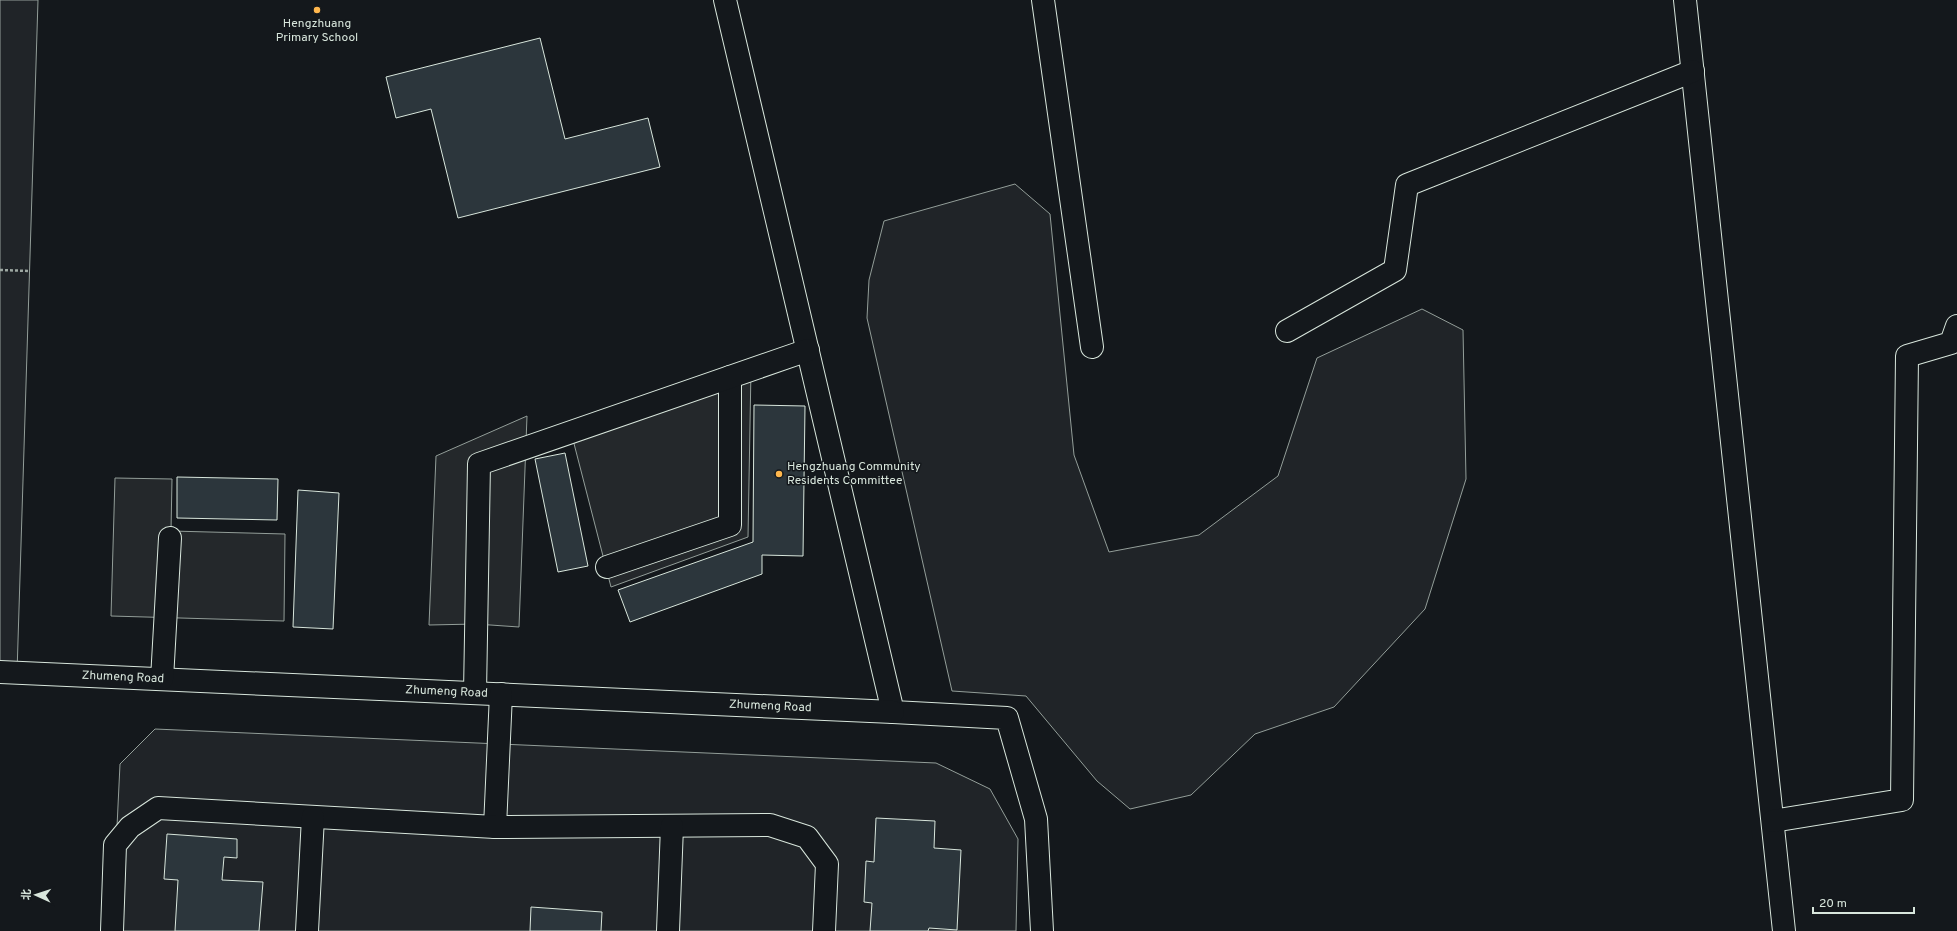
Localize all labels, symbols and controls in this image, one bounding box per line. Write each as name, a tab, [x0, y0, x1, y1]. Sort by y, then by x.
marker: Hengzhuang Primary School	[312, 5, 322, 15]
place label: Hengzhuang Primary School	[276, 16, 358, 46]
place label: Hengzhuang Community Residents Committee	[787, 459, 921, 489]
marker: Hengzhuang Community Residents Committee	[774, 469, 784, 479]
street label: Zhumeng Road	[81, 668, 165, 687]
street label: Zhumeng Road	[405, 682, 488, 702]
street label: Zhumeng Road	[729, 697, 812, 716]
north arrow	[16, 875, 56, 915]
text: 北	[20, 889, 34, 900]
scale bar	[1813, 889, 1914, 915]
text: 20 m	[1819, 896, 1847, 912]

